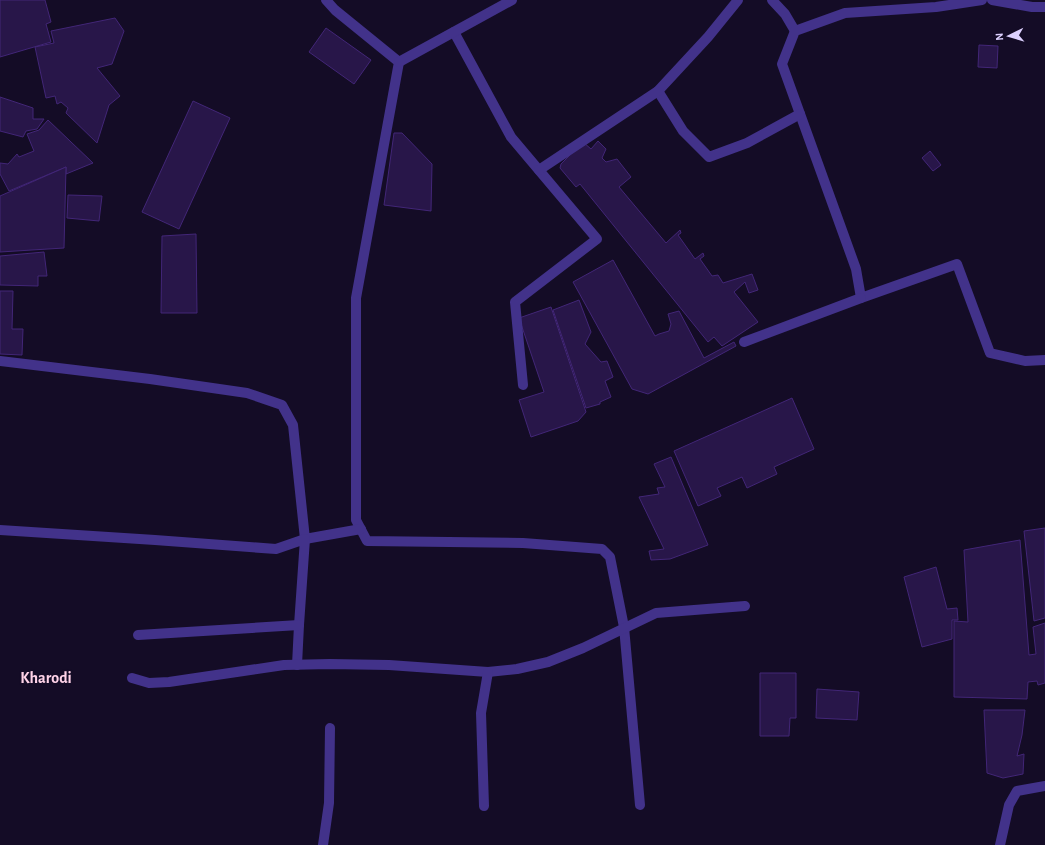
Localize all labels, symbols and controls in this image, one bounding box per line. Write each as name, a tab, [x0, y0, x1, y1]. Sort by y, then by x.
north arrow	[989, 16, 1029, 56]
text: N	[994, 33, 1005, 41]
district label: Kharodi	[20, 670, 72, 686]

